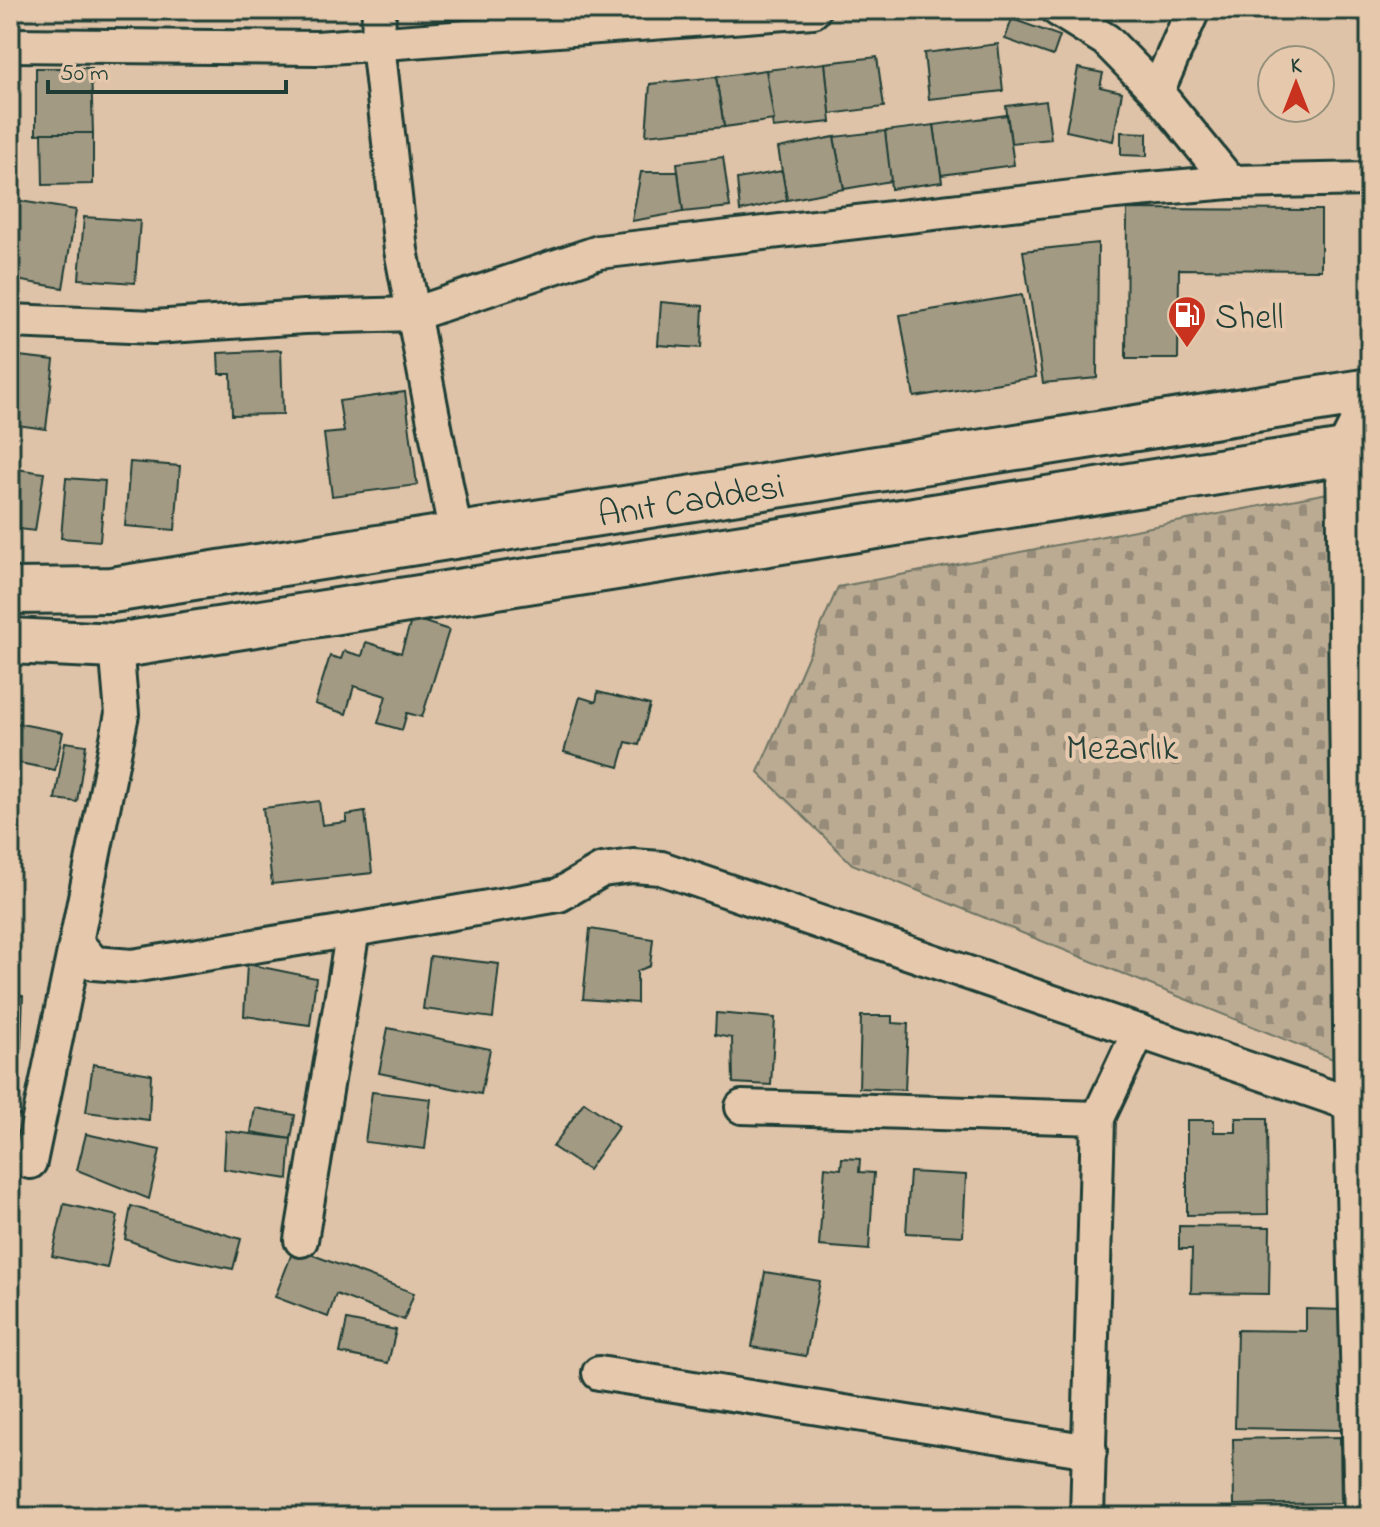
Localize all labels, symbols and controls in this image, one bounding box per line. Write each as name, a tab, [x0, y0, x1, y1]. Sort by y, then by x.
scale bar	[48, 44, 286, 94]
north arrow	[1256, 44, 1336, 124]
text: K	[1291, 51, 1303, 83]
text: 50 m	[60, 57, 109, 92]
place label: Shell	[1215, 293, 1283, 346]
fuel station icon: Shell	[1166, 294, 1208, 349]
street label: Anıt Caddesi	[594, 462, 789, 544]
park label: Mezarlık	[1066, 724, 1178, 777]

